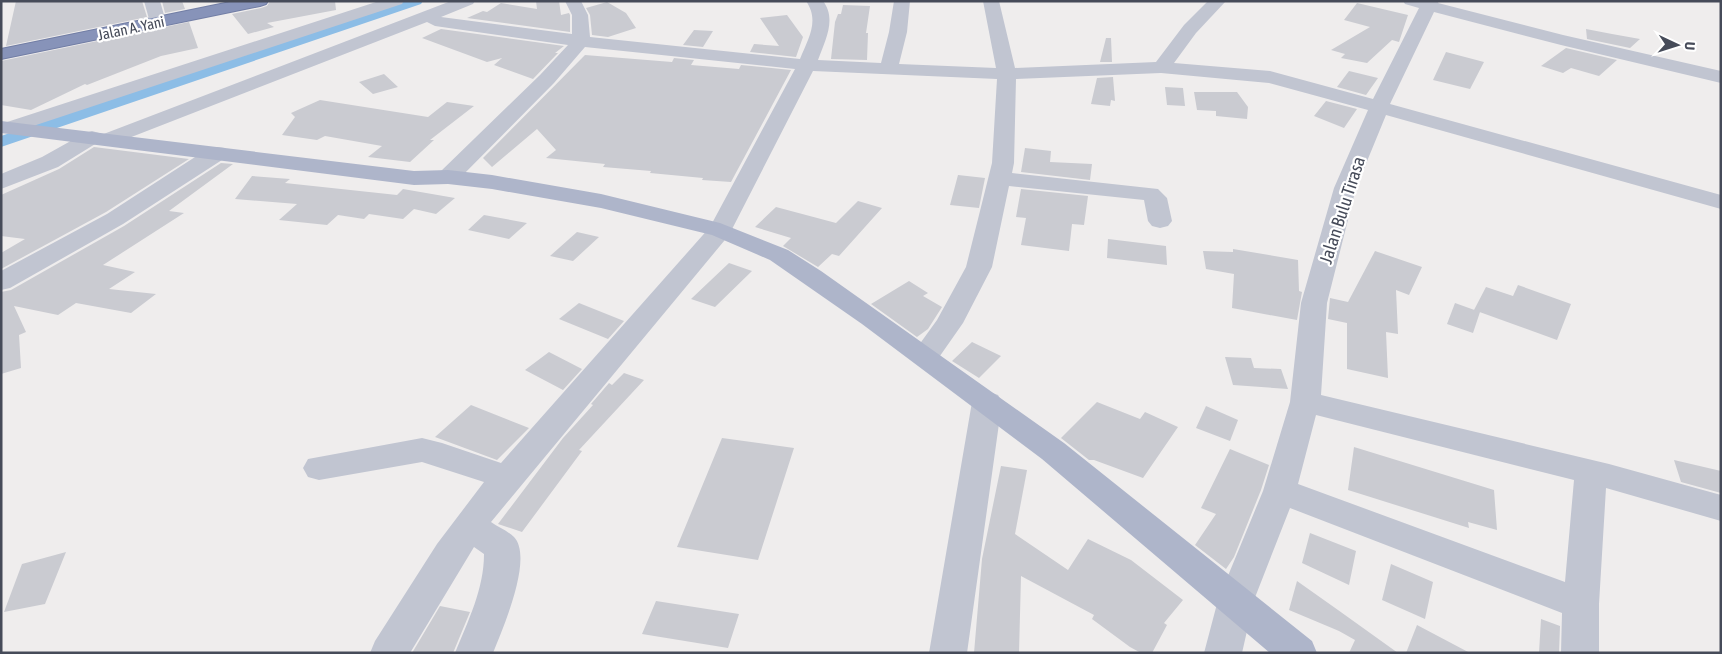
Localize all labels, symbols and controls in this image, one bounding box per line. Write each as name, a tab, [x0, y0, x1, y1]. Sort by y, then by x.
street label: Jalan A. Yani	[96, 13, 166, 43]
north arrow	[1652, 20, 1702, 70]
text: U	[1682, 41, 1698, 51]
street label: Jalan Bulu Tirasa	[1315, 154, 1369, 266]

